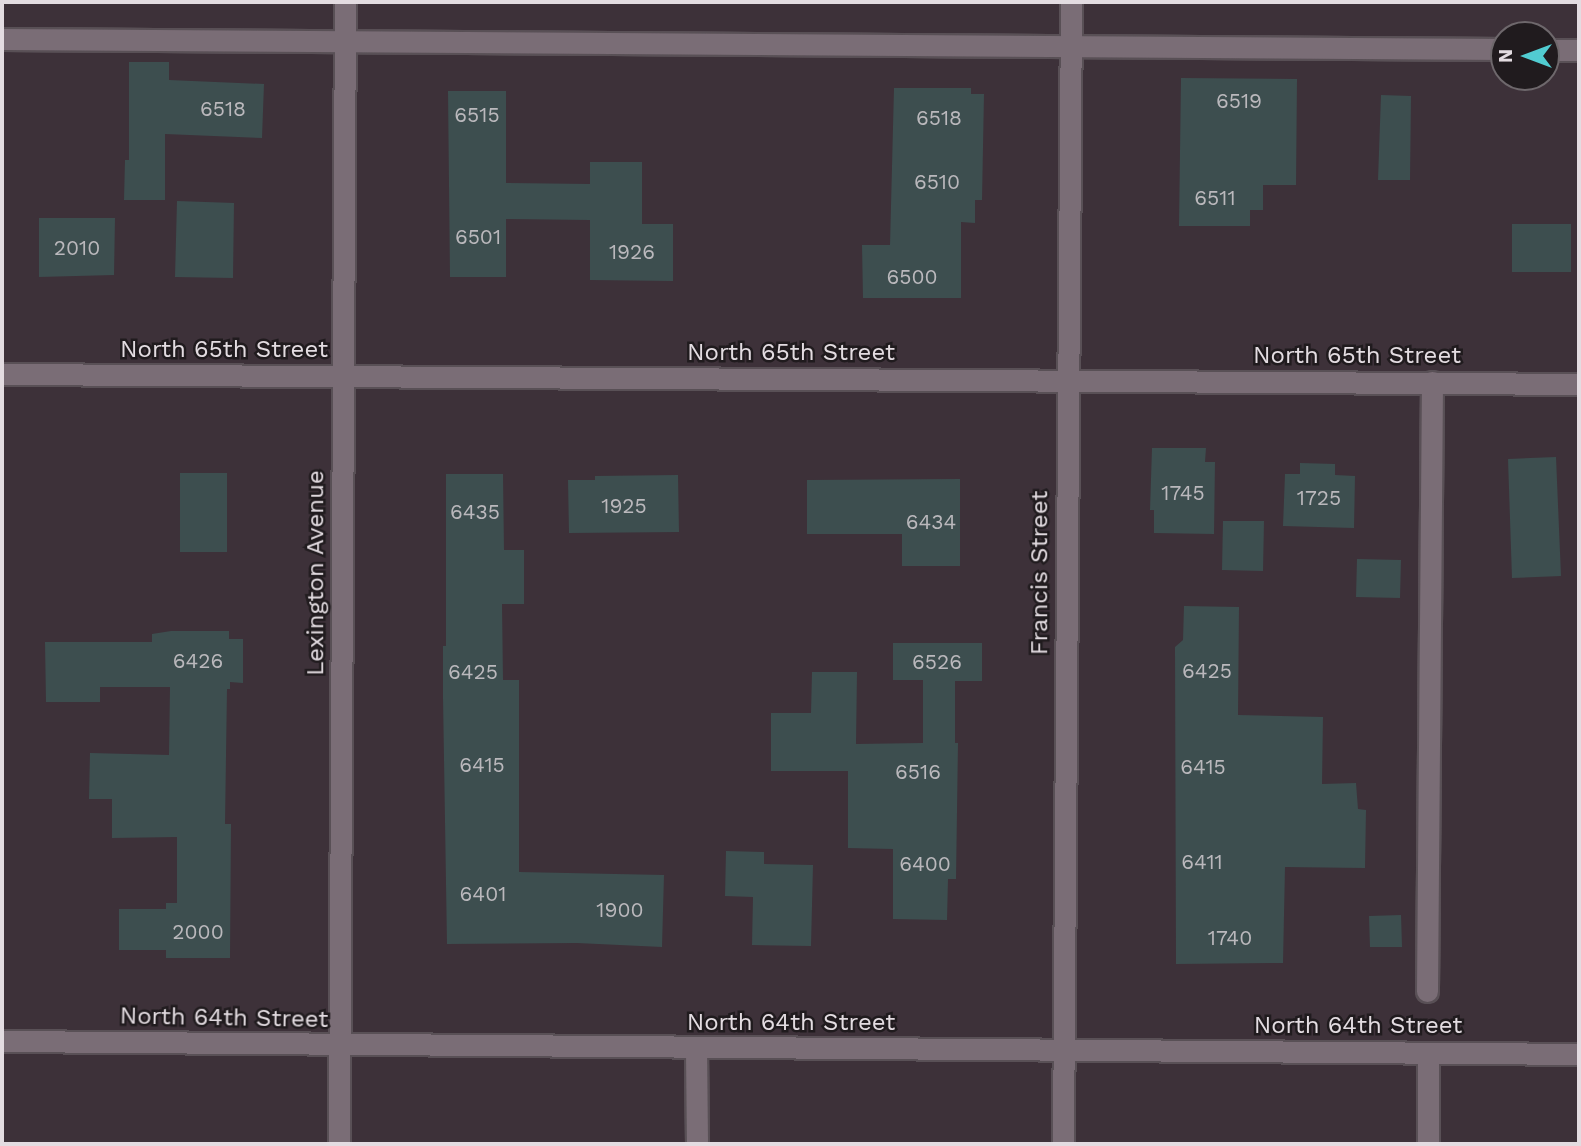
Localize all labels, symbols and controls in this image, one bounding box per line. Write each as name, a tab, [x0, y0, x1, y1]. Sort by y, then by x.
north arrow	[1490, 21, 1560, 91]
text: N	[1494, 49, 1517, 63]
house number: 6519	[1216, 88, 1262, 114]
house number: 6518	[200, 96, 246, 122]
house number: 6515	[454, 102, 500, 128]
house number: 6518	[916, 105, 962, 131]
house number: 6510	[914, 169, 960, 195]
house number: 6511	[1194, 185, 1236, 211]
house number: 6501	[455, 224, 501, 250]
house number: 2010	[54, 235, 100, 261]
house number: 1926	[609, 239, 655, 265]
house number: 6500	[886, 264, 938, 290]
street label: North 65th Street	[120, 336, 328, 364]
street label: North 65th Street	[687, 339, 895, 367]
street label: North 65th Street	[1253, 342, 1461, 370]
street label: Lexington Avenue	[302, 470, 330, 676]
house number: 1745	[1161, 480, 1205, 506]
house number: 1725	[1297, 485, 1341, 511]
street label: Francis Street	[1026, 491, 1054, 655]
house number: 1925	[601, 493, 647, 519]
house number: 6435	[450, 499, 500, 525]
house number: 6434	[906, 509, 956, 535]
house number: 6426	[173, 648, 223, 674]
house number: 6526	[912, 649, 962, 675]
house number: 6425	[1182, 658, 1232, 684]
house number: 6425	[448, 659, 498, 685]
house number: 6415	[459, 752, 505, 778]
house number: 6415	[1180, 754, 1226, 780]
house number: 6516	[895, 759, 941, 785]
house number: 6411	[1181, 849, 1223, 875]
house number: 6400	[899, 851, 951, 877]
house number: 6401	[460, 881, 506, 907]
house number: 1900	[596, 897, 644, 923]
house number: 2000	[172, 919, 224, 945]
house number: 1740	[1208, 925, 1252, 951]
street label: North 64th Street	[119, 1002, 329, 1034]
street label: North 64th Street	[687, 1009, 895, 1037]
street label: North 64th Street	[1254, 1012, 1462, 1040]

